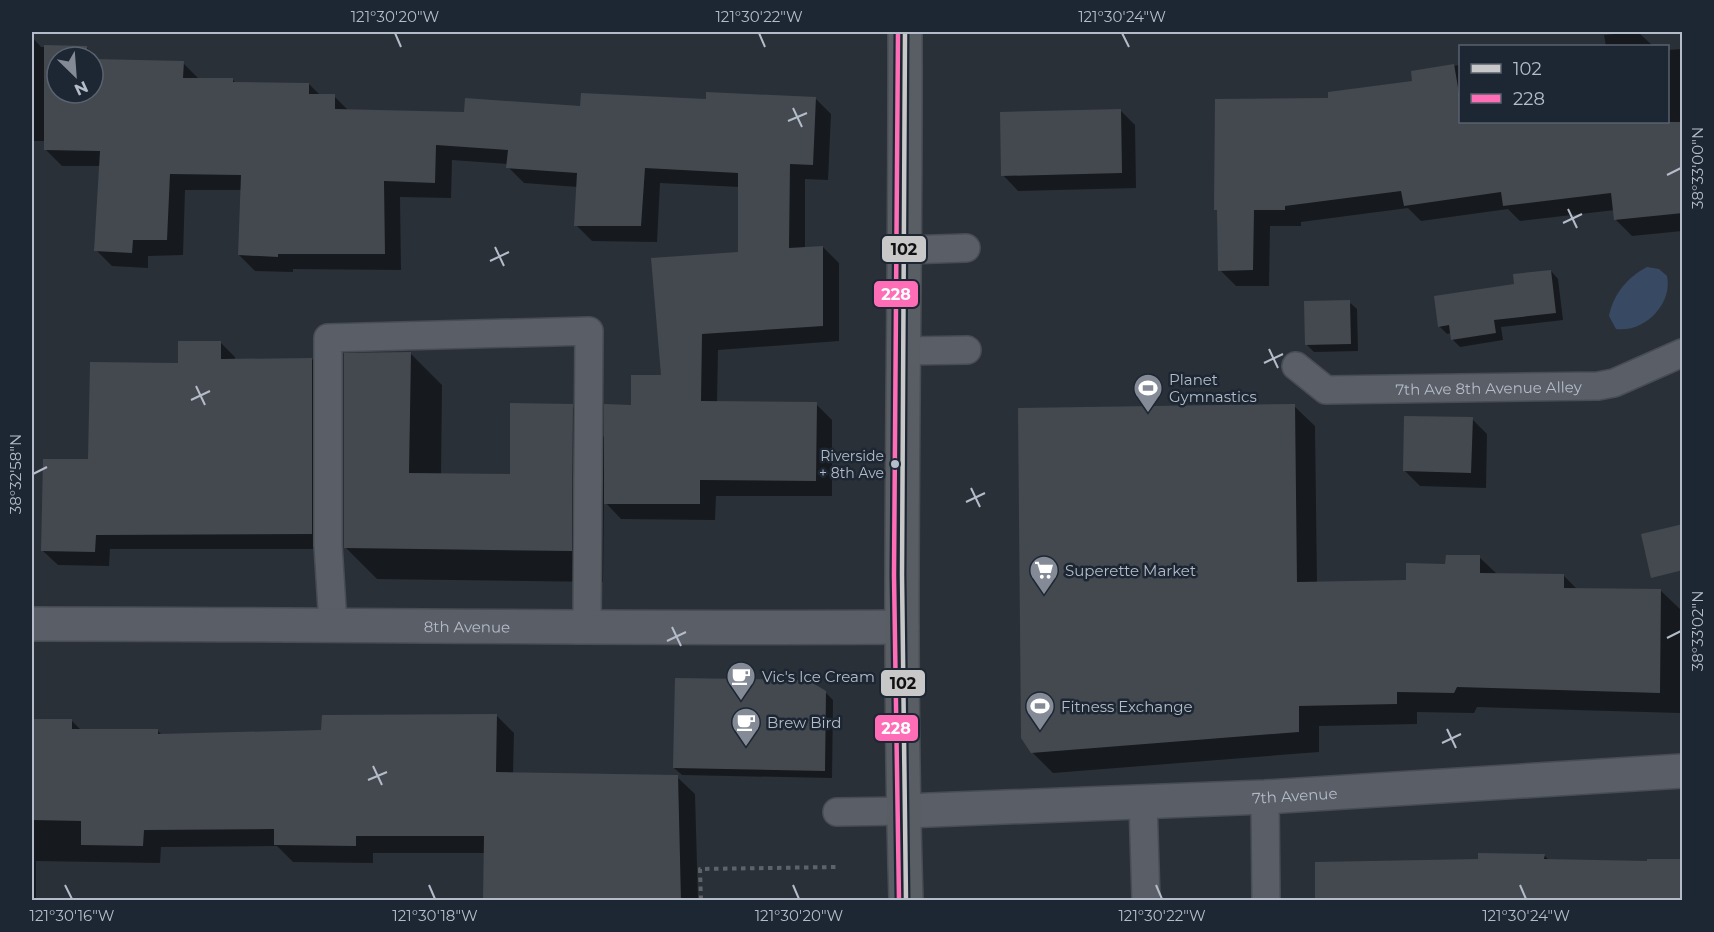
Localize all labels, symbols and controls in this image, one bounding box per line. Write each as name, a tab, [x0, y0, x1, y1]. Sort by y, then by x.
text: 121°30'20"W	[351, 7, 440, 26]
text: 121°30'22"W	[715, 7, 803, 26]
text: 121°30'24"W	[1078, 7, 1166, 26]
north arrow	[45, 45, 105, 105]
legend	[1459, 45, 1669, 123]
text: 102	[1513, 58, 1542, 80]
text: N	[71, 77, 91, 99]
text: 228	[1513, 88, 1545, 110]
text: 38°33'00"N	[1688, 127, 1707, 209]
line badge: 102	[881, 235, 927, 263]
text: 102	[891, 240, 917, 259]
line badge: 228	[873, 280, 919, 308]
text: 228	[881, 285, 911, 304]
place label: Planet Gymnastics	[1169, 370, 1257, 406]
sports icon: Planet Gymnastics	[1132, 372, 1164, 414]
street label: 7th Ave 8th Avenue Alley	[1395, 377, 1583, 398]
text: 38°32'58"N	[6, 434, 25, 514]
place label: Riverside + 8th Ave	[819, 447, 884, 482]
marker: Riverside + 8th Ave	[889, 458, 901, 470]
supermarket icon: Superette Market	[1028, 554, 1060, 596]
place label: Superette Market	[1065, 561, 1196, 580]
text: 38°33'02"N	[1688, 591, 1707, 671]
street label: 8th Avenue	[424, 616, 510, 636]
cafe icon: Vic's Ice Cream	[725, 660, 757, 702]
place label: Vic's Ice Cream	[762, 667, 875, 686]
line badge: 102	[880, 669, 926, 697]
text: 102	[890, 674, 916, 693]
sports icon: Fitness Exchange	[1024, 690, 1056, 732]
place label: Fitness Exchange	[1061, 697, 1193, 716]
cafe icon: Brew Bird	[730, 706, 762, 748]
place label: Brew Bird	[767, 713, 842, 732]
line badge: 228	[874, 714, 919, 742]
text: 228	[881, 719, 911, 738]
street label: 7th Avenue	[1252, 783, 1338, 807]
text: 121°30'16"W	[30, 906, 115, 925]
text: 121°30'18"W	[392, 906, 478, 925]
text: 121°30'20"W	[755, 906, 844, 925]
text: 121°30'22"W	[1118, 906, 1206, 925]
text: 121°30'24"W	[1482, 906, 1570, 925]

